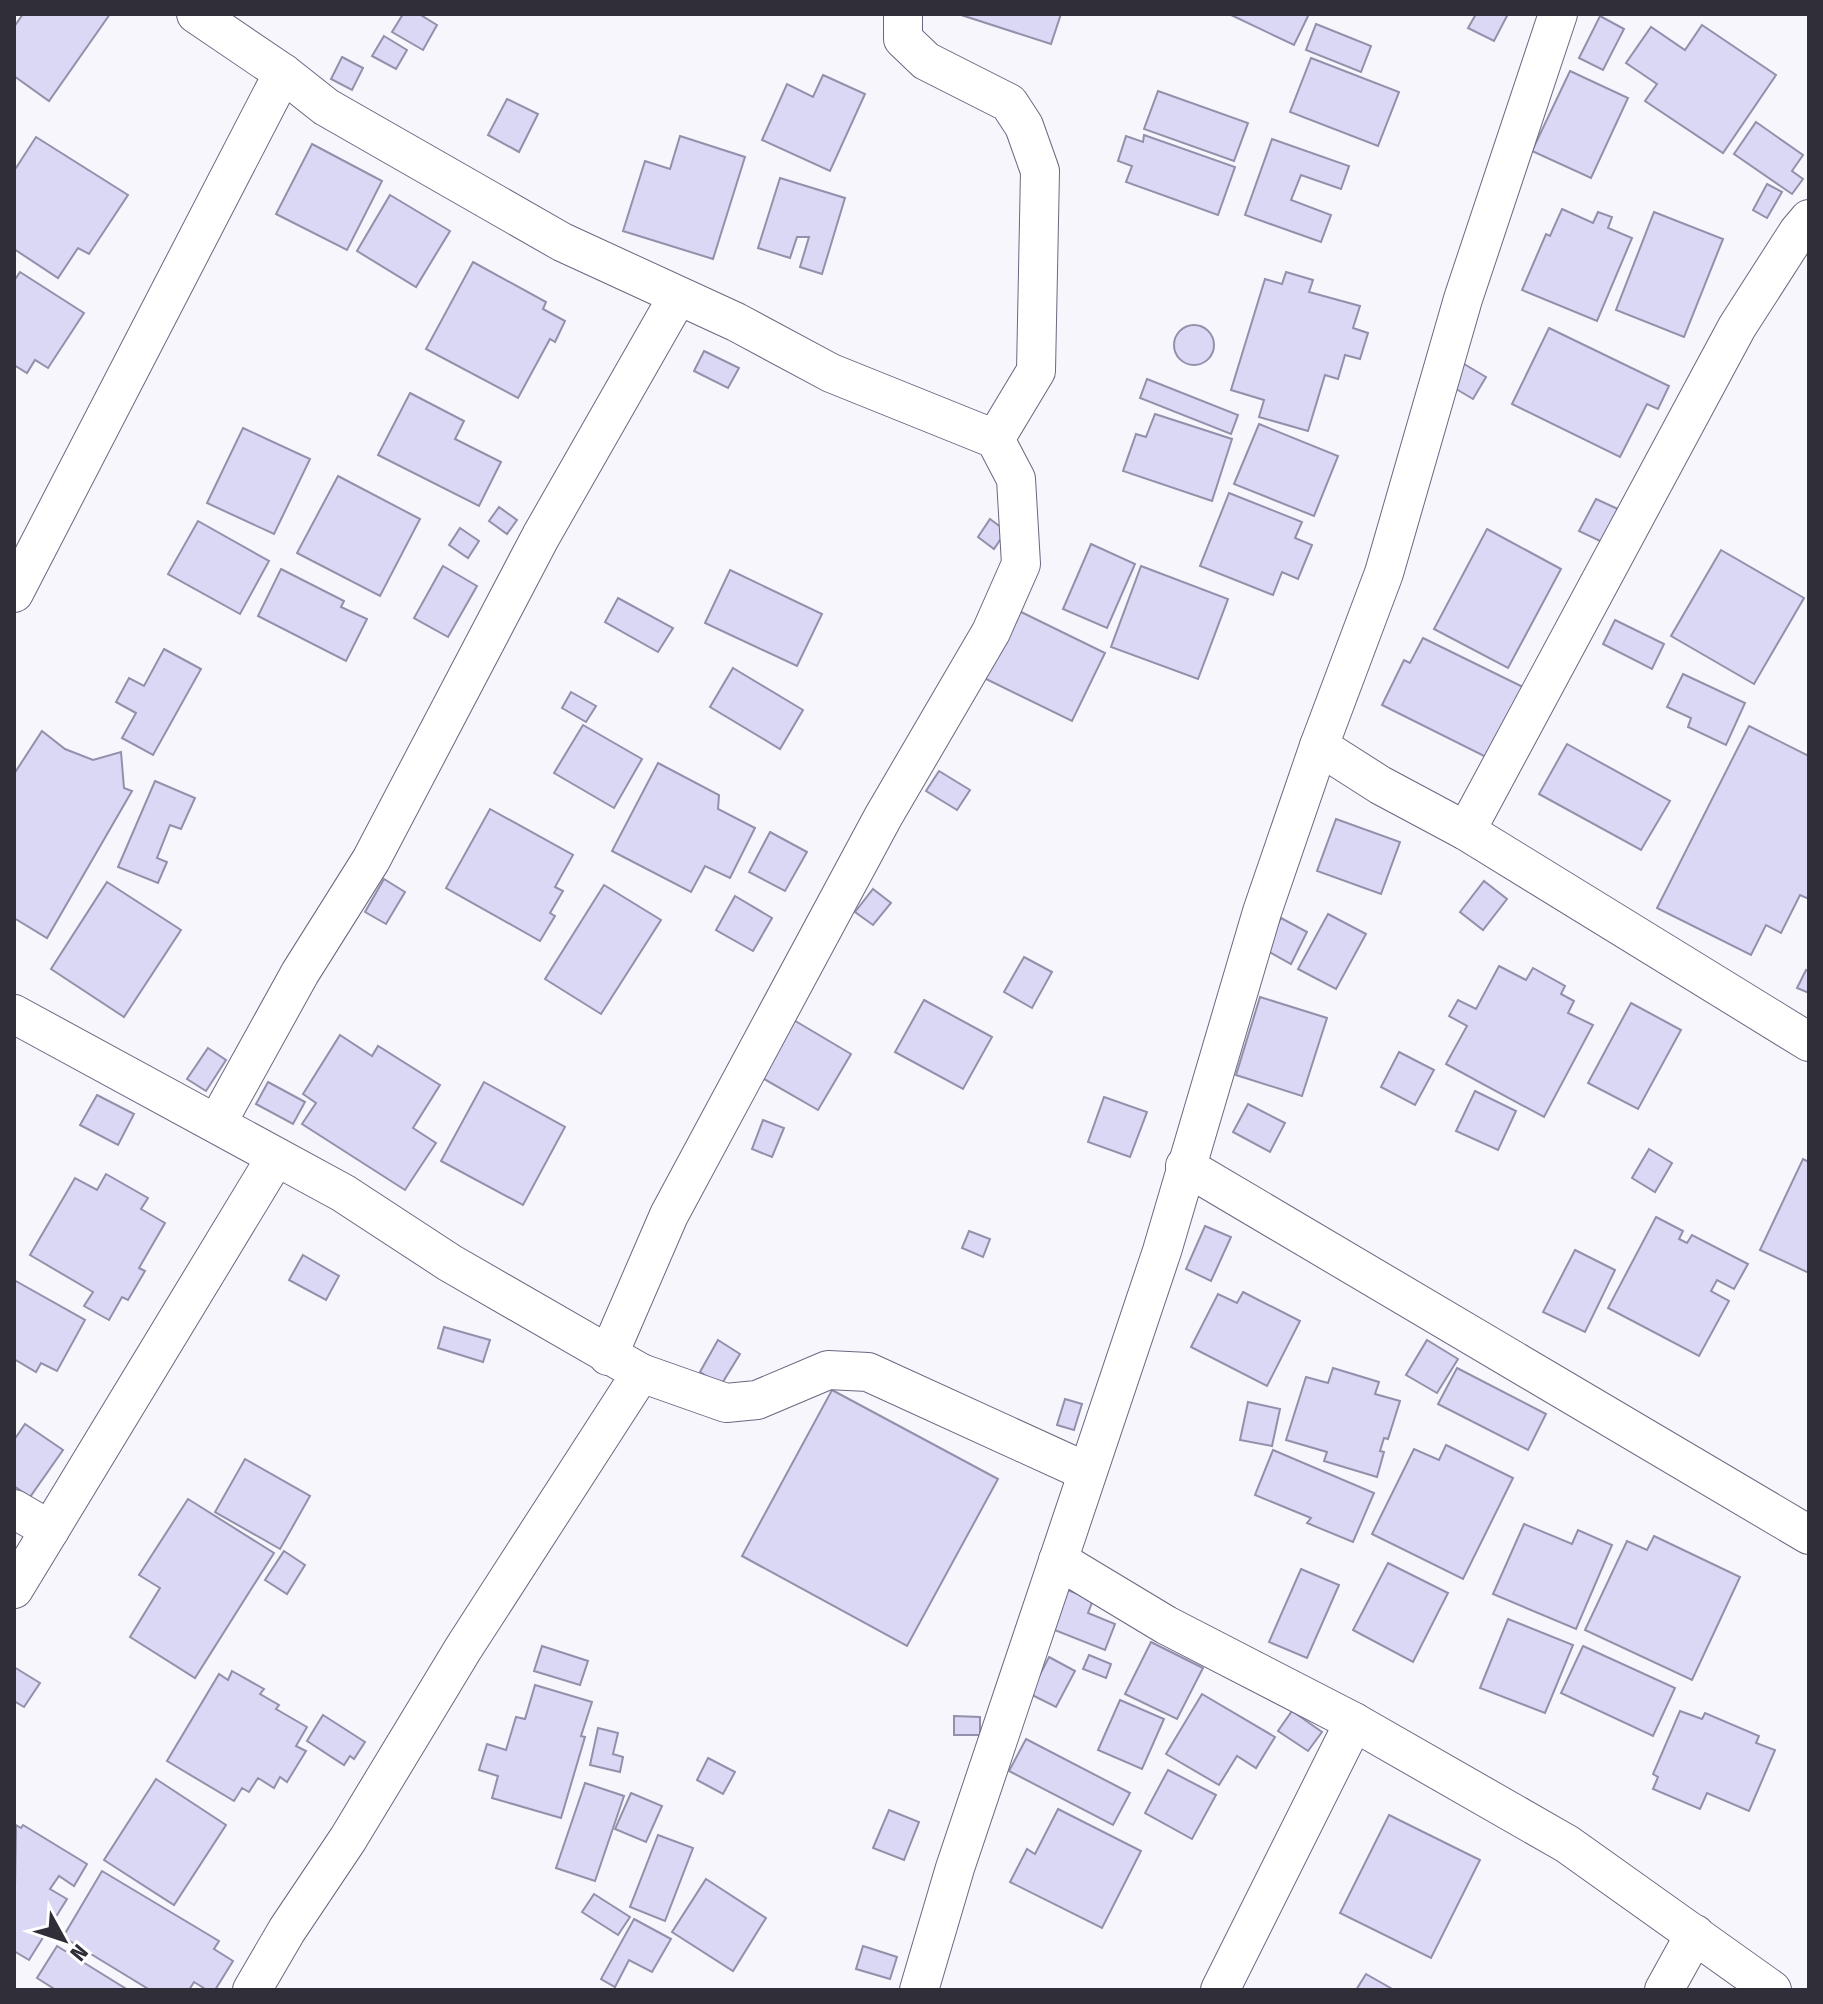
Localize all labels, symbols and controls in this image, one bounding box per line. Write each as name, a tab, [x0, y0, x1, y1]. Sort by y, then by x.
north arrow	[24, 1900, 104, 1980]
text: N	[64, 1939, 94, 1966]

